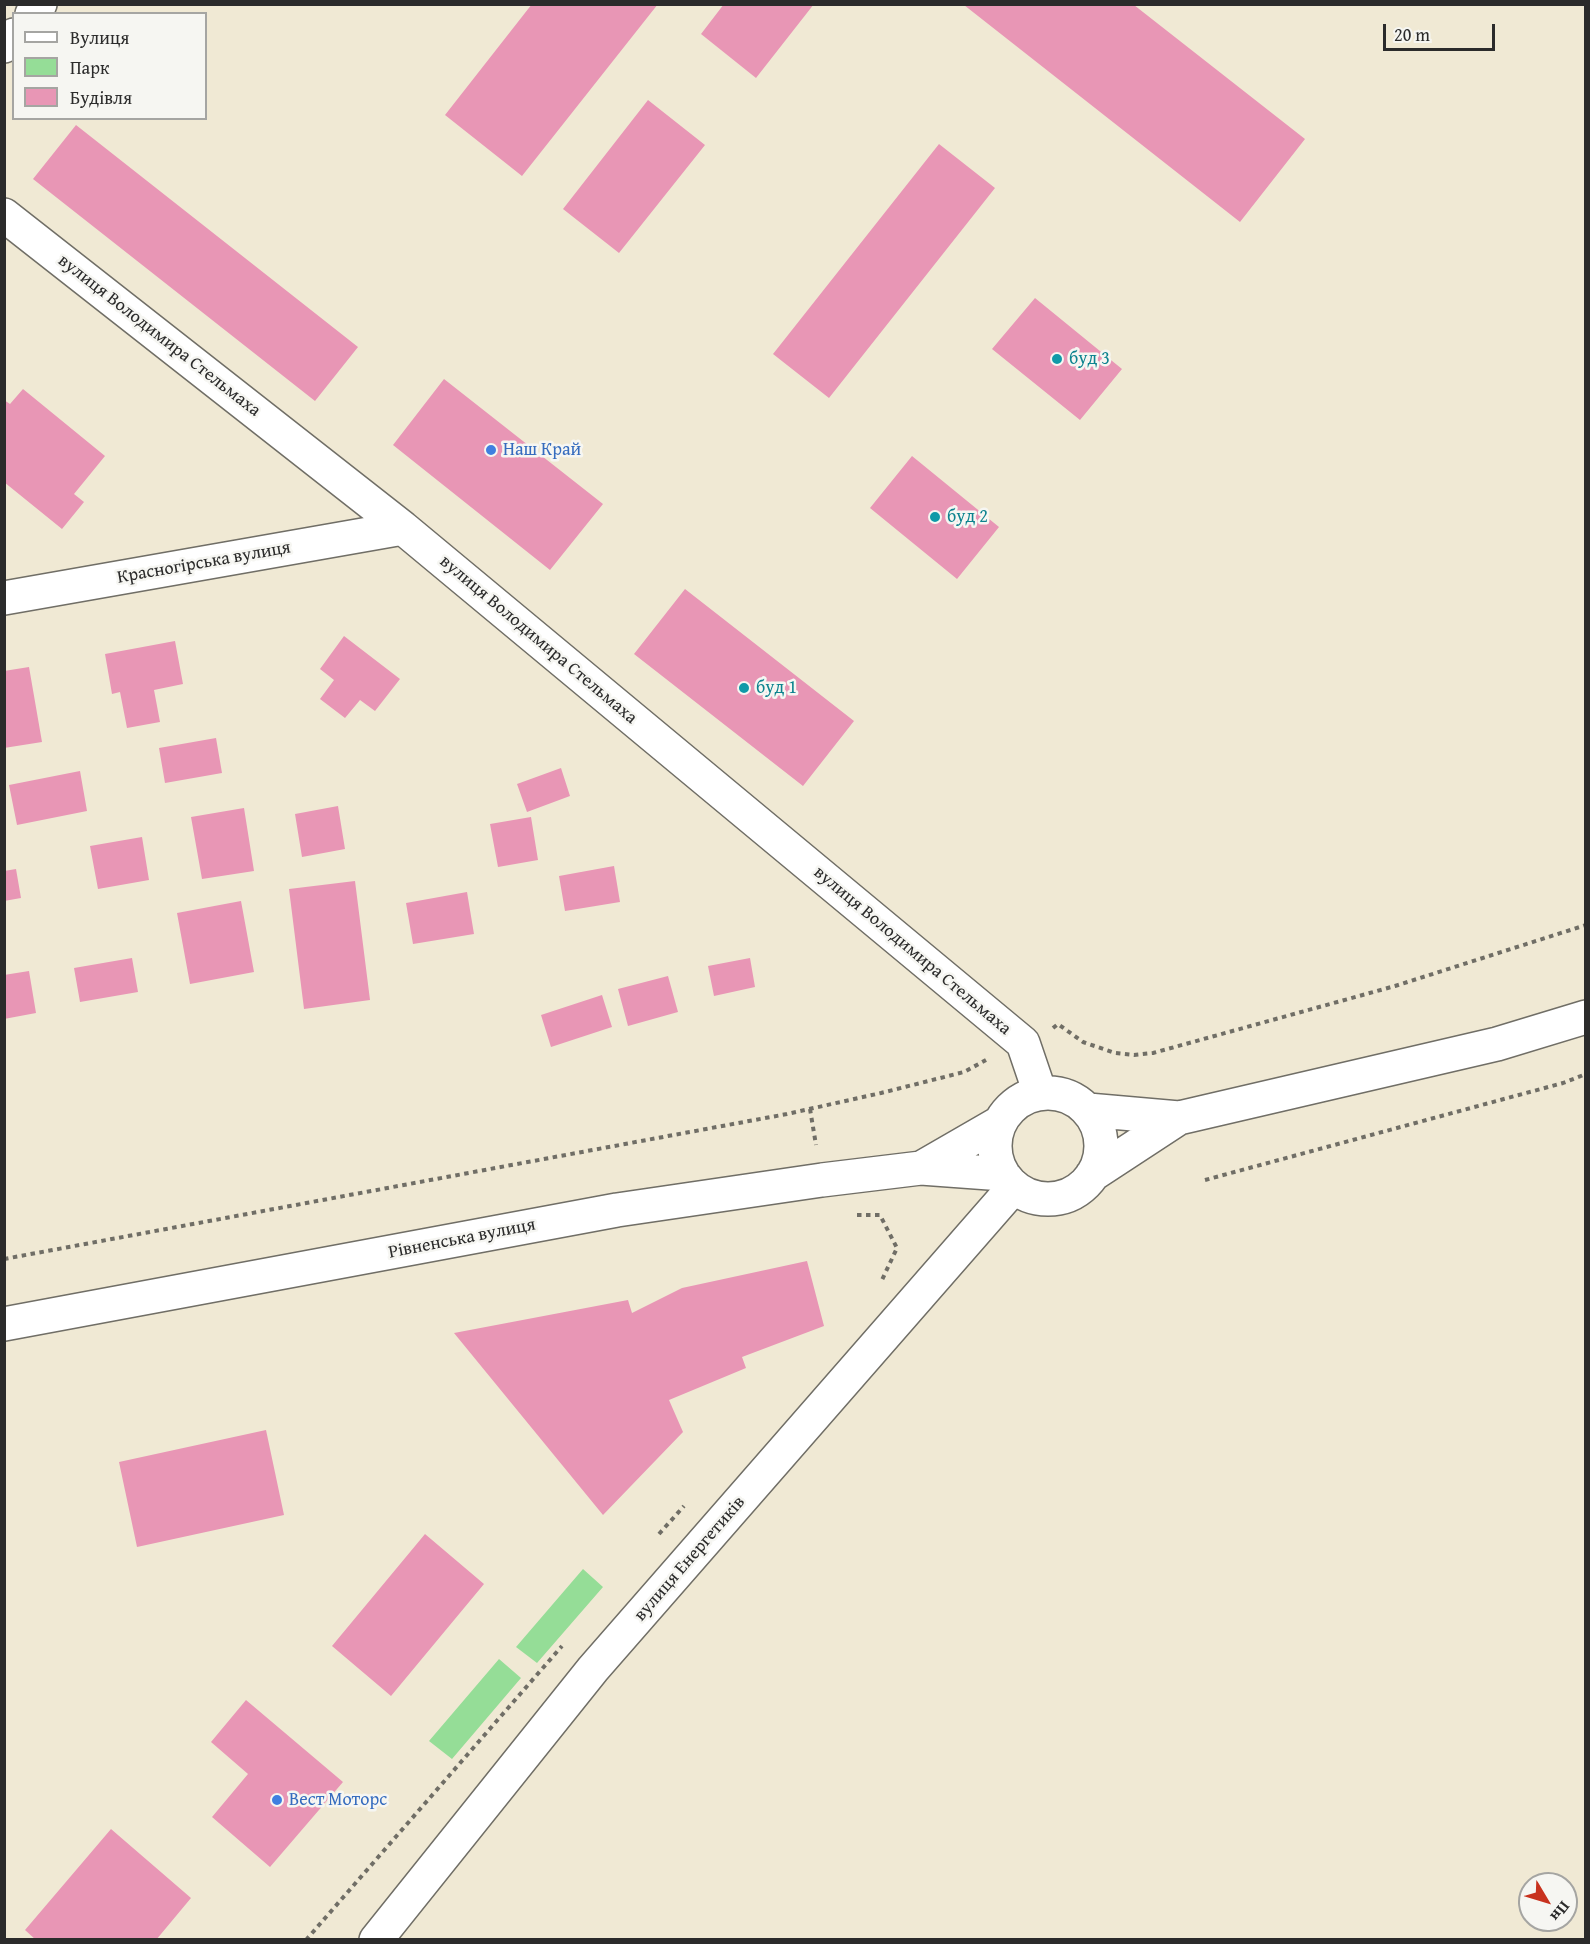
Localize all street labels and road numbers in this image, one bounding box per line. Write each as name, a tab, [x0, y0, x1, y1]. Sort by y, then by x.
street label: вулиця Володимира Стельмаха	[53, 250, 265, 422]
street label: Красногірська вулиця	[116, 537, 292, 589]
street label: вулиця Володимира Стельмаха	[435, 551, 641, 729]
street label: вулиця Володимира Стельмаха	[809, 862, 1015, 1040]
street label: Рівненська вулиця	[387, 1214, 537, 1264]
street label: вулиця Енергетиків	[630, 1492, 750, 1626]

